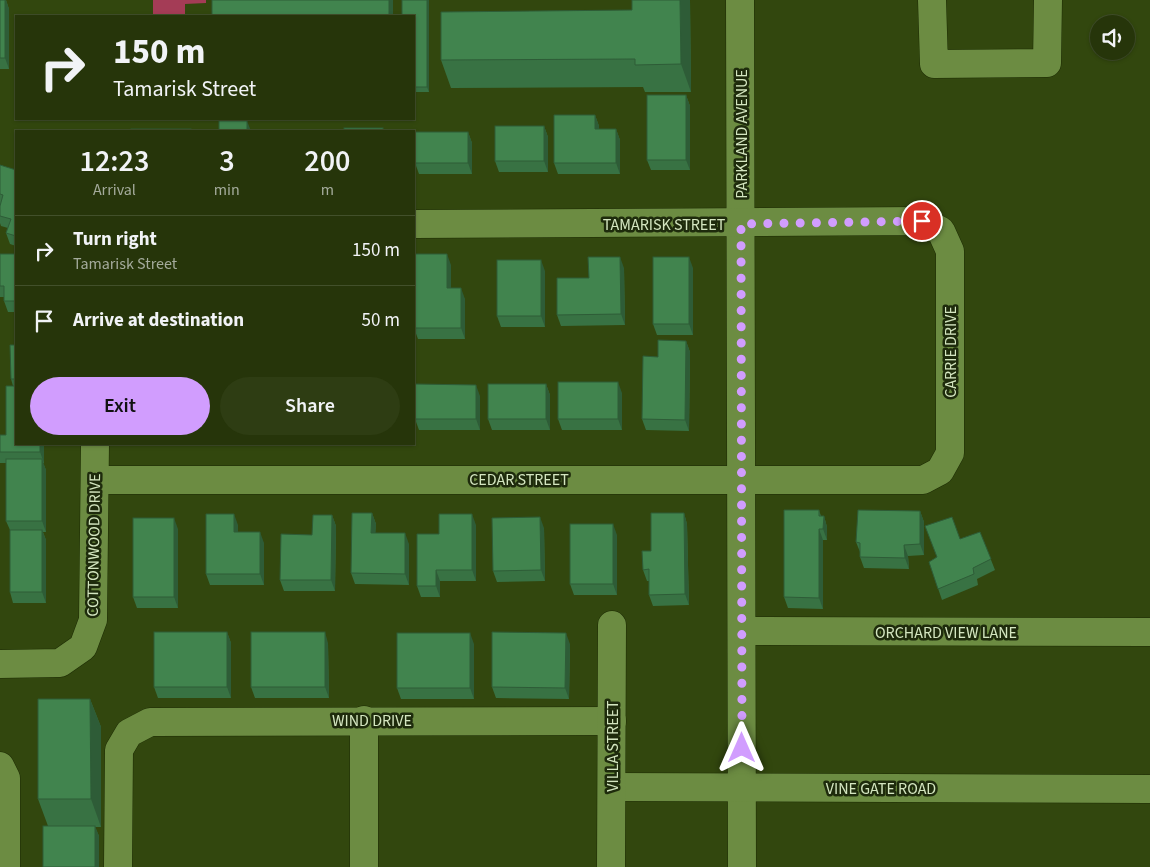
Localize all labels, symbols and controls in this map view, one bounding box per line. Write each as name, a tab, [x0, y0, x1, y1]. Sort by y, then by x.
map controls	[1090, 15, 1135, 60]
button: sound	[1090, 15, 1135, 60]
text: 150 m	[113, 27, 205, 77]
icon: right	[30, 35, 95, 100]
street label: PARKLAND AVENUE	[731, 69, 753, 199]
text: Tamarisk Street	[113, 73, 256, 105]
text: 12:23	[80, 140, 149, 183]
text: 3	[219, 140, 235, 183]
text: 200	[304, 140, 350, 183]
text: Arrival	[93, 179, 136, 201]
text: min	[214, 179, 240, 201]
text: m	[321, 179, 334, 201]
pin	[901, 200, 943, 242]
icon: arrive	[908, 207, 936, 235]
street label: TAMARISK STREET	[603, 214, 726, 236]
text: Turn right	[73, 226, 157, 253]
icon: right	[30, 237, 58, 265]
text: 150 m	[352, 237, 400, 264]
text: Tamarisk Street	[73, 253, 177, 275]
street label: CARRIE DRIVE	[940, 306, 962, 398]
icon: arrive	[30, 307, 58, 335]
text: Arrive at destination	[73, 307, 244, 334]
text: 50 m	[362, 307, 400, 334]
button: Exit	[30, 377, 210, 435]
button: Share	[220, 377, 400, 435]
street label: CEDAR STREET	[469, 469, 569, 491]
street label: COTTONWOOD DRIVE	[82, 473, 106, 617]
street label: ORCHARD VIEW LANE	[875, 622, 1017, 644]
street label: VILLA STREET	[602, 700, 624, 792]
street label: WIND DRIVE	[332, 710, 412, 732]
position arrow	[715, 721, 767, 773]
street label: VINE GATE ROAD	[826, 778, 936, 800]

